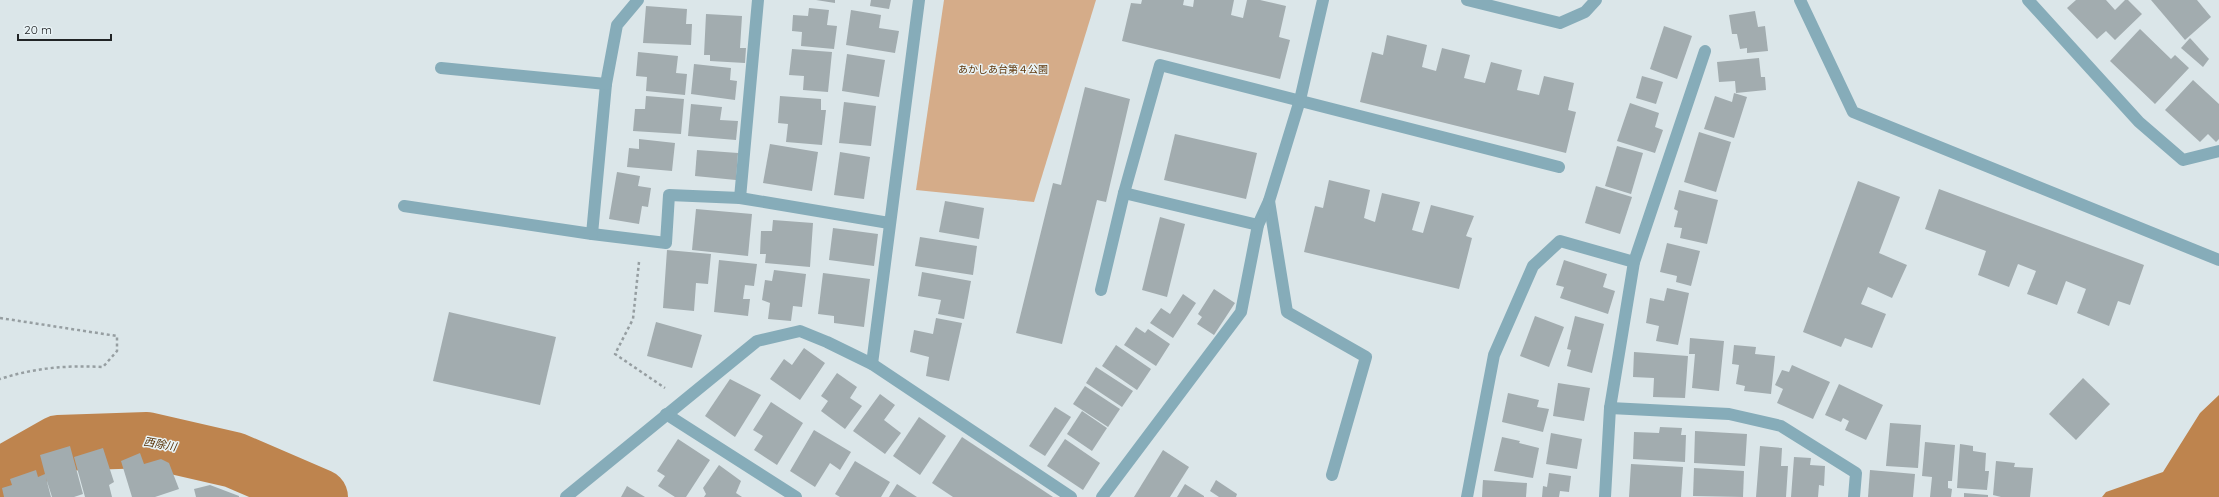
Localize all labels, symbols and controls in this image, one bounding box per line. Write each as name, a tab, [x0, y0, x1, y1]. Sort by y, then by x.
scale bar	[18, 16, 111, 42]
text: 20 m	[24, 22, 52, 37]
park label: あかしあ台第４公園	[958, 63, 1048, 76]
water label: 西除川	[143, 434, 178, 454]

